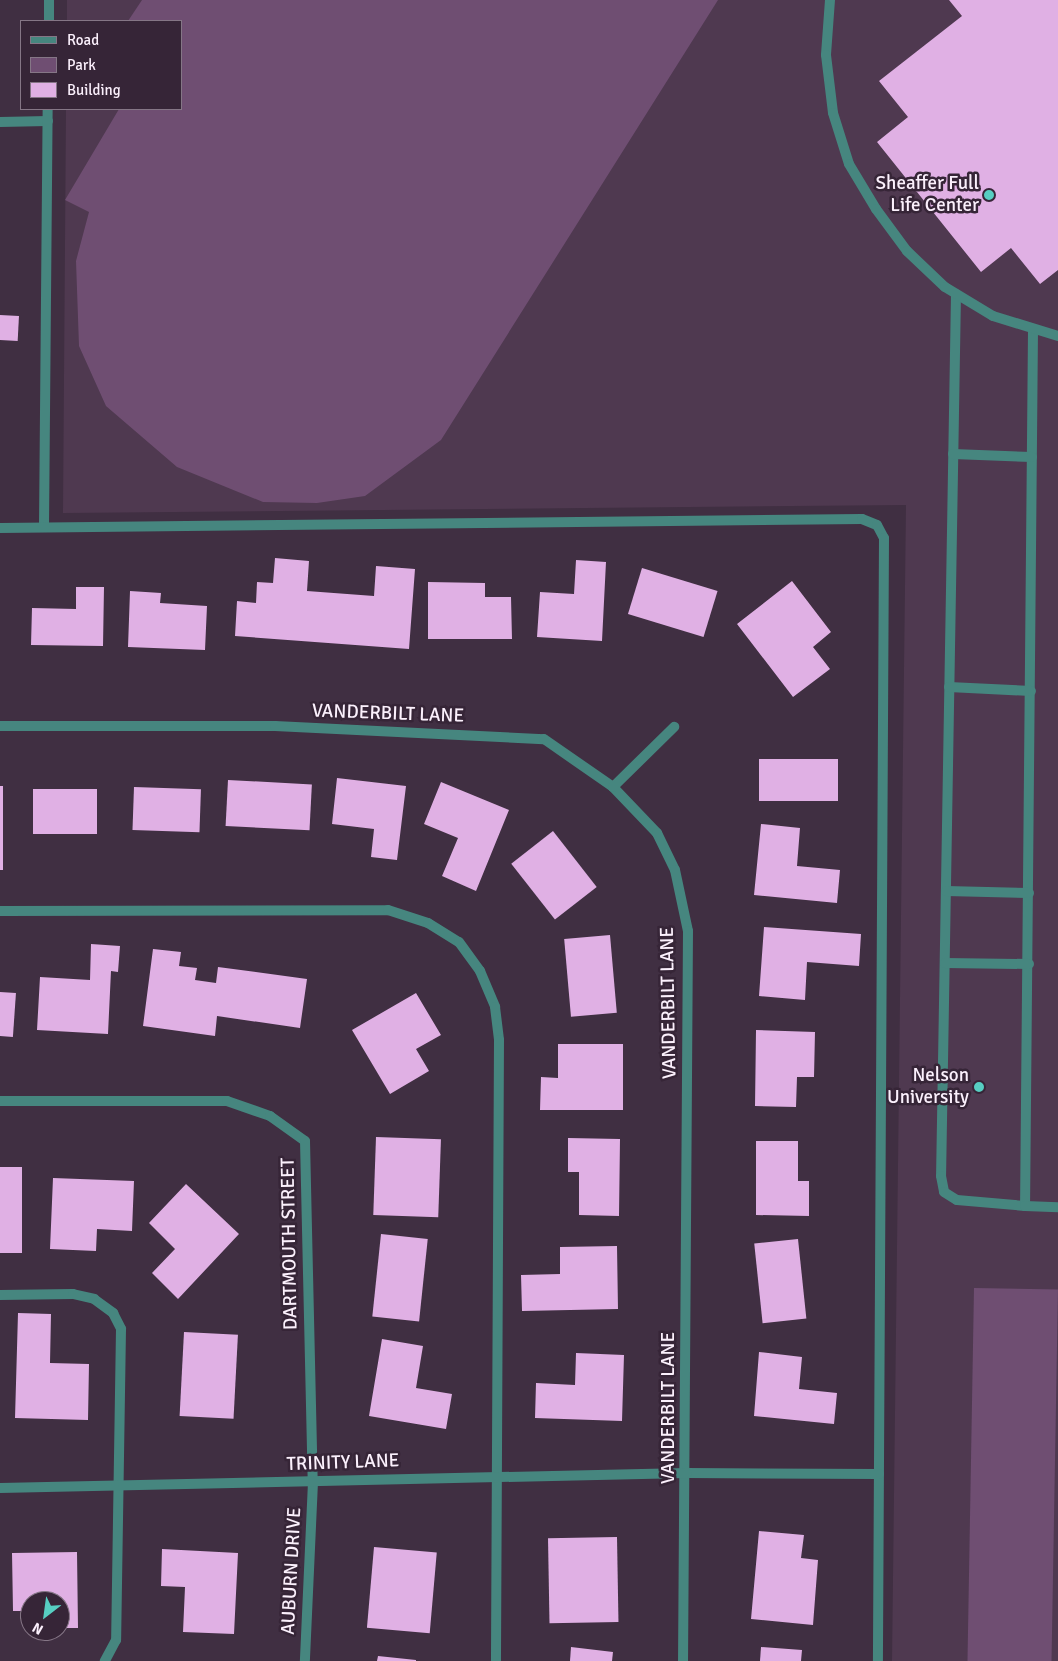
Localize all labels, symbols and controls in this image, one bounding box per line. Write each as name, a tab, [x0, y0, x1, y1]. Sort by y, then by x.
legend	[20, 20, 182, 110]
text: Road	[67, 31, 99, 49]
text: Park	[67, 56, 96, 74]
text: Building	[67, 81, 121, 99]
place label: Sheaffer Full Life Center	[876, 173, 979, 217]
marker: Sheaffer Full Life Center	[983, 189, 995, 201]
street label: VANDERBILT LANE	[311, 700, 465, 728]
street label: VANDERBILT LANE	[656, 927, 682, 1079]
place label: Nelson University	[887, 1065, 969, 1109]
marker: Nelson University	[973, 1081, 985, 1093]
street label: DARTMOUTH STREET	[277, 1158, 303, 1330]
street label: VANDERBILT LANE	[658, 1332, 680, 1484]
street label: TRINITY LANE	[286, 1450, 400, 1476]
street label: AUBURN DRIVE	[277, 1507, 307, 1635]
north arrow	[20, 1591, 70, 1641]
text: N	[29, 1619, 46, 1638]

